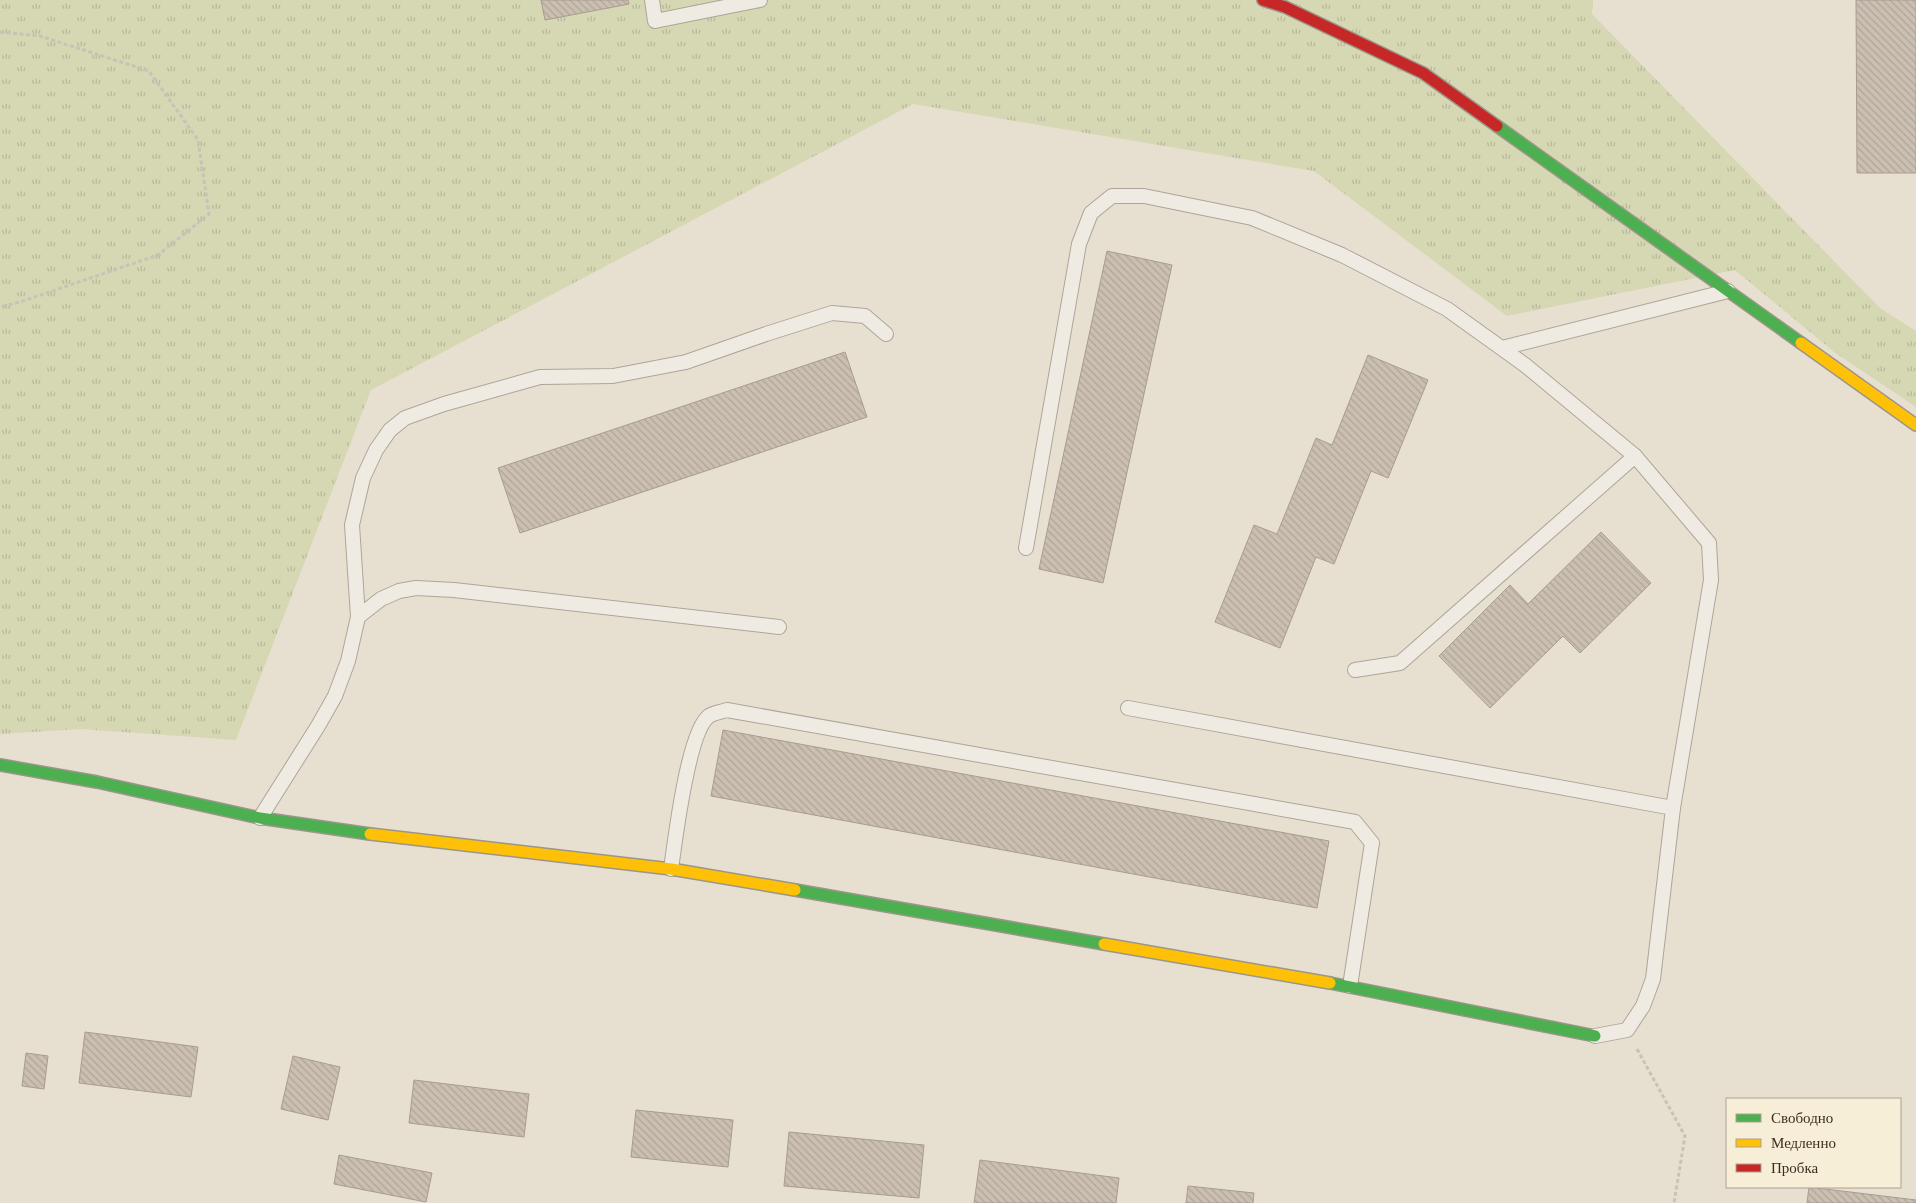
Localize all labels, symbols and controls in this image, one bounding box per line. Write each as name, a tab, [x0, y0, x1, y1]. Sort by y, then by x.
legend	[1726, 1098, 1901, 1188]
text: Свободно	[1771, 1110, 1833, 1126]
text: Медленно	[1771, 1135, 1836, 1151]
text: Пробка	[1771, 1160, 1819, 1176]

